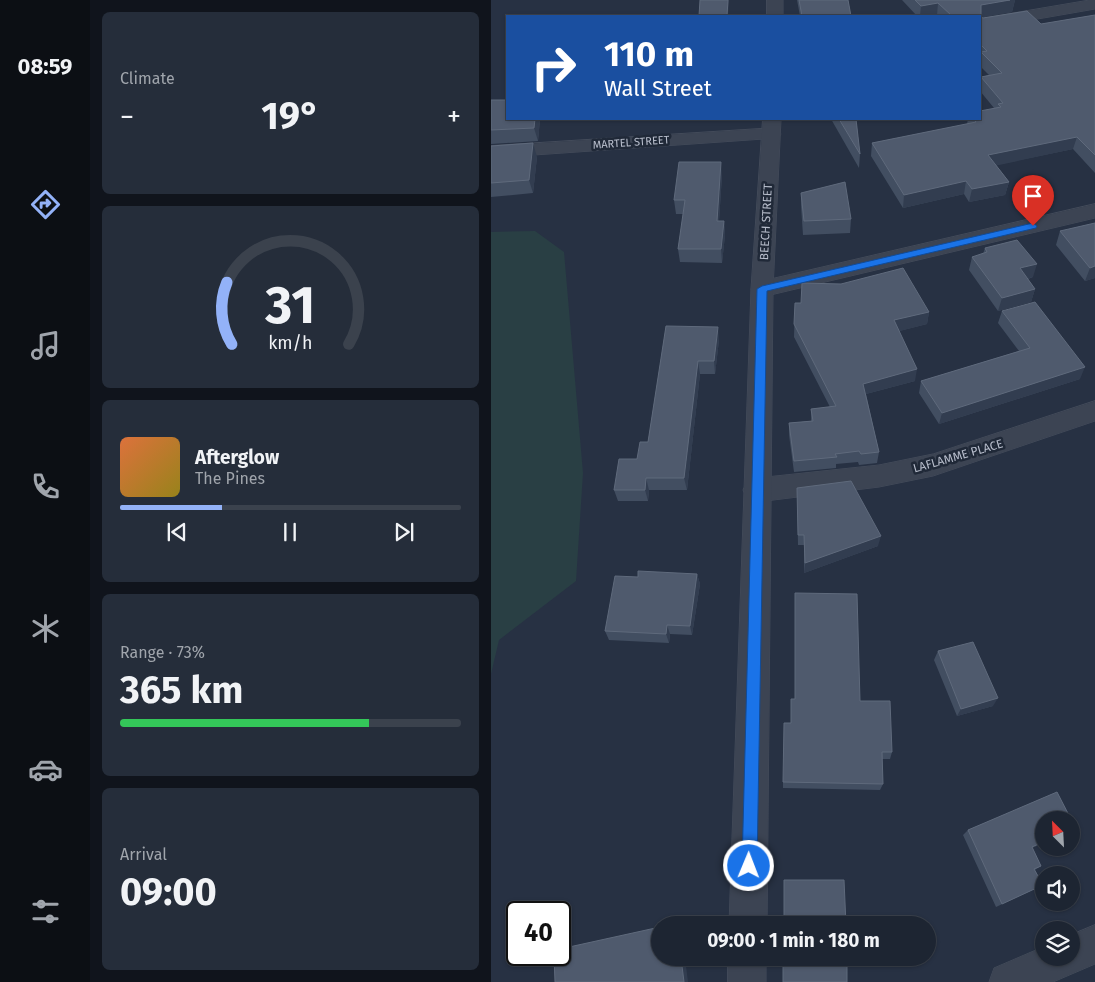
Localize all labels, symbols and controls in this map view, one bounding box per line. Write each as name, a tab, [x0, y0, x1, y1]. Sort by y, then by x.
text: 110 m	[604, 33, 694, 75]
icon: right	[521, 35, 586, 100]
text: 08:59	[18, 53, 72, 80]
text: Climate	[120, 69, 175, 88]
text: Wall Street	[604, 75, 712, 102]
text: 19°	[261, 93, 320, 139]
text: −	[120, 100, 134, 133]
text: +	[447, 100, 461, 133]
street label: MARTEL STREET	[592, 133, 670, 152]
pin	[1012, 175, 1054, 226]
street label: BEECH STREET	[757, 182, 775, 261]
icon: arrive	[1019, 182, 1047, 210]
icon: directions	[28, 187, 63, 222]
text: 31	[264, 274, 316, 337]
icon: music	[28, 328, 63, 363]
text: km/h	[268, 332, 313, 354]
street label: LAFLAMME PLACE	[912, 436, 1004, 476]
text: Afterglow	[195, 446, 279, 469]
icon: phone	[28, 469, 63, 504]
text: The Pines	[195, 469, 265, 488]
icon: previous	[163, 518, 191, 546]
icon: pause	[276, 518, 304, 546]
icon: next	[390, 518, 418, 546]
icon: climate	[28, 611, 63, 646]
text: Range · 73%	[120, 643, 205, 662]
text: 365 km	[120, 667, 243, 713]
icon: car	[28, 752, 63, 787]
north arrow	[1035, 811, 1080, 856]
map controls	[1035, 811, 1080, 966]
position arrow	[722, 839, 774, 891]
text: Arrival	[120, 845, 167, 864]
button: sound	[1035, 866, 1080, 911]
text: 09:00	[120, 869, 217, 915]
icon: filters	[28, 894, 63, 929]
speed limit sign: 40	[506, 901, 571, 966]
button: layers	[1035, 921, 1080, 966]
text: 09:00 · 1 min · 180 m	[707, 929, 880, 952]

